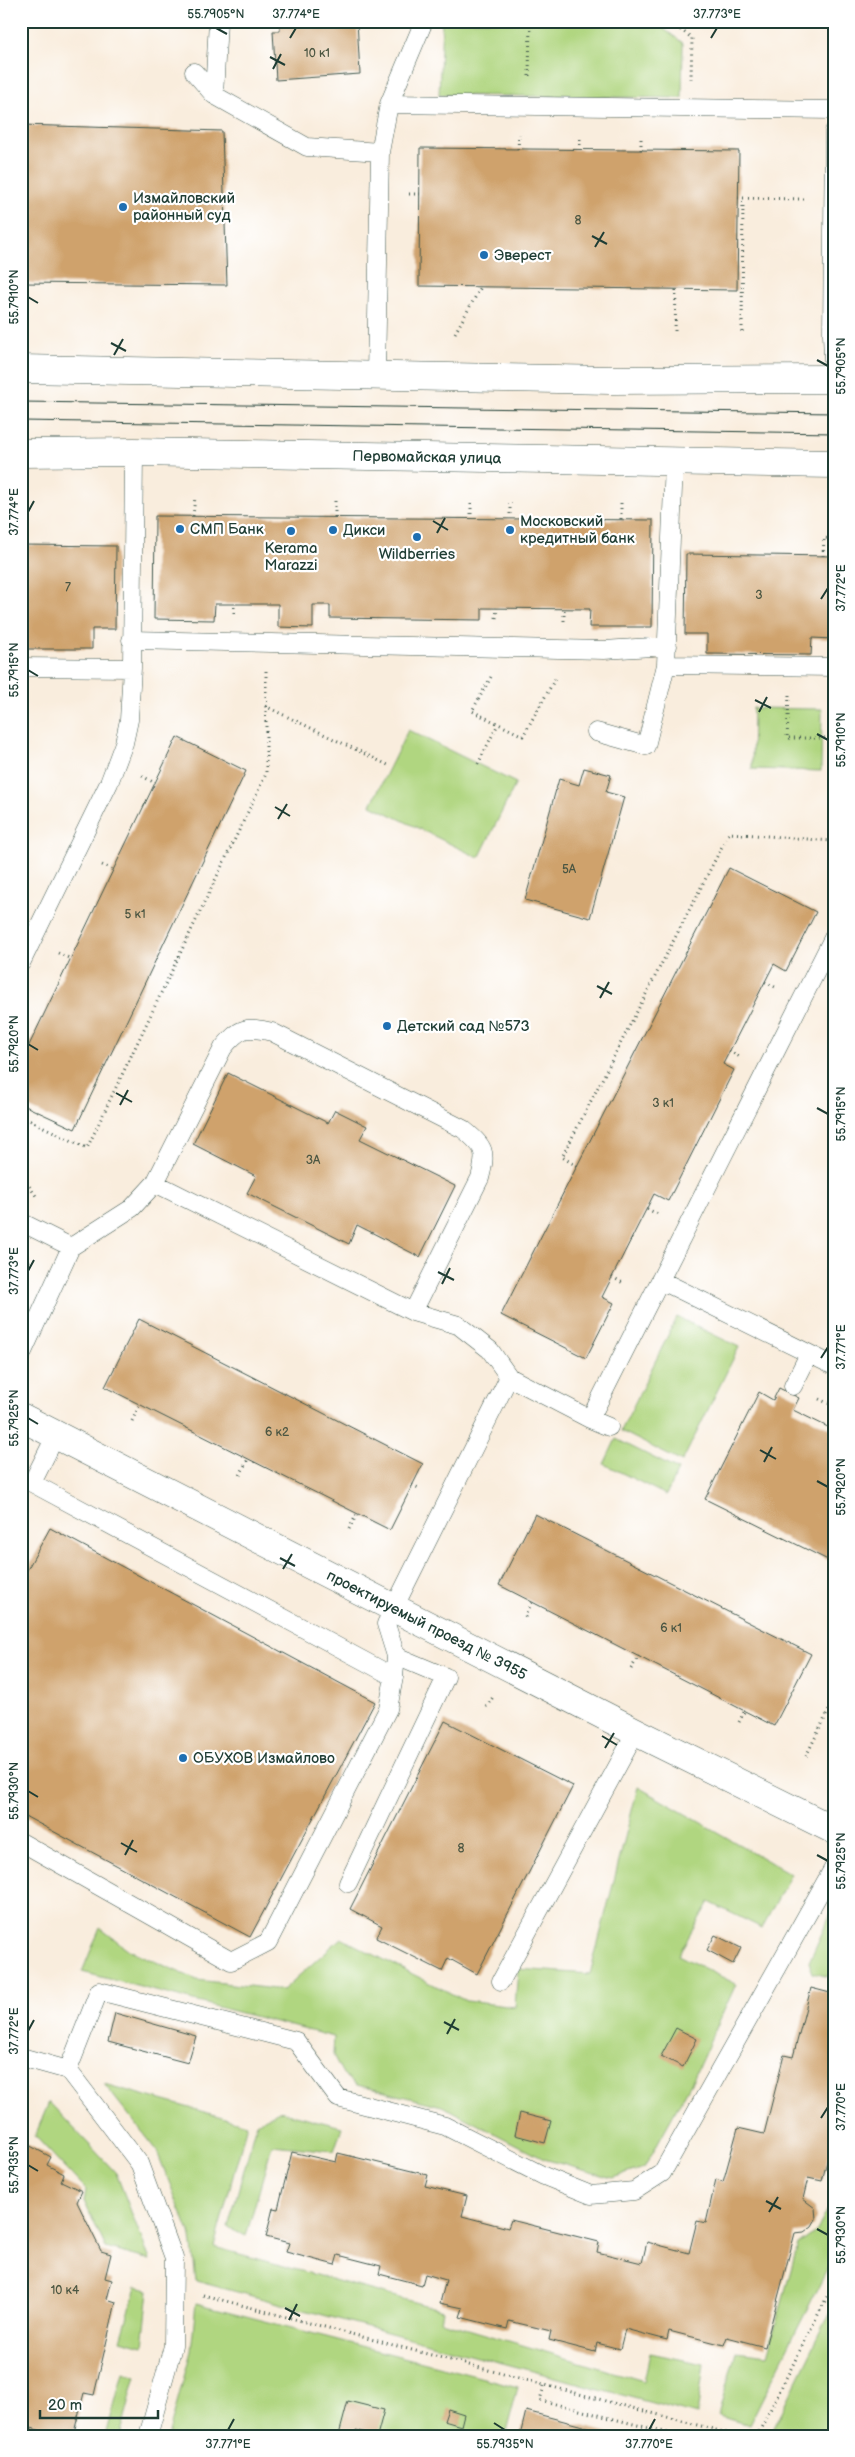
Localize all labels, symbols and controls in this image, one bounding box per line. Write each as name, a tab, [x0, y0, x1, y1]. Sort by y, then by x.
text: 55.7905°N	[187, 7, 245, 22]
text: 37.774°E	[272, 7, 320, 22]
text: 37.773°E	[693, 7, 741, 22]
house number: 10 к1	[304, 46, 330, 61]
place label: Измайловский районный суд	[133, 189, 235, 225]
marker: Измайловский районный суд	[117, 201, 129, 213]
house number: 8	[575, 213, 582, 228]
place label: Эверест	[494, 246, 552, 265]
marker: Эверест	[478, 249, 490, 261]
text: 55.7910°N	[7, 269, 22, 325]
text: 55.7905°N	[834, 337, 849, 395]
street label: Первомайская улица	[352, 447, 502, 468]
text: 37.774°E	[7, 488, 22, 536]
place label: Московский кредитный банк	[520, 512, 635, 548]
place label: СМП Банк	[190, 520, 264, 539]
place label: Дикси	[343, 521, 385, 540]
marker: СМП Банк	[174, 523, 186, 535]
marker: Дикси	[327, 524, 339, 536]
marker: Московский кредитный банк	[504, 524, 516, 536]
marker: Kerama Marazzi	[285, 525, 297, 537]
marker: Wildberries	[411, 531, 423, 543]
place label: Kerama Marazzi	[265, 539, 317, 575]
place label: Wildberries	[379, 545, 456, 564]
text: 37.772°E	[834, 564, 849, 612]
house number: 7	[65, 580, 71, 595]
house number: 3	[755, 588, 763, 603]
text: 55.7915°N	[7, 643, 22, 697]
text: 55.7910°N	[834, 712, 849, 768]
house number: 5А	[562, 862, 577, 877]
house number: 5 к1	[124, 907, 146, 922]
text: 55.7920°N	[7, 1015, 22, 1073]
place label: Детский сад №573	[397, 1017, 530, 1036]
marker: Детский сад №573	[381, 1020, 393, 1032]
text: 55.7915°N	[834, 1087, 849, 1141]
house number: 3 к1	[652, 1096, 674, 1111]
house number: 3А	[306, 1153, 321, 1168]
text: 37.773°E	[7, 1247, 22, 1295]
text: 37.771°E	[834, 1324, 849, 1370]
text: 55.7925°N	[7, 1389, 22, 1447]
house number: 6 к2	[265, 1425, 289, 1440]
text: 55.7920°N	[834, 1458, 849, 1516]
street label: проектируемый проезд № 3955	[323, 1566, 530, 1685]
house number: 6 к1	[660, 1621, 682, 1636]
place label: ОБУХОВ Измайлово	[193, 1749, 335, 1768]
marker: ОБУХОВ Измайлово	[177, 1752, 189, 1764]
text: 55.7930°N	[7, 1762, 22, 1820]
text: 55.7925°N	[834, 1832, 849, 1890]
house number: 8	[458, 1841, 465, 1856]
text: 37.772°E	[7, 2007, 22, 2055]
text: 37.770°E	[834, 2083, 849, 2131]
text: 55.7935°N	[7, 2136, 22, 2194]
text: 55.7930°N	[834, 2206, 849, 2264]
house number: 10 к4	[51, 2283, 80, 2298]
scale bar	[40, 2387, 158, 2419]
text: 20 m	[48, 2396, 82, 2415]
text: 37.771°E	[205, 2437, 251, 2452]
text: 55.7935°N	[476, 2437, 534, 2452]
text: 37.770°E	[625, 2437, 673, 2452]

